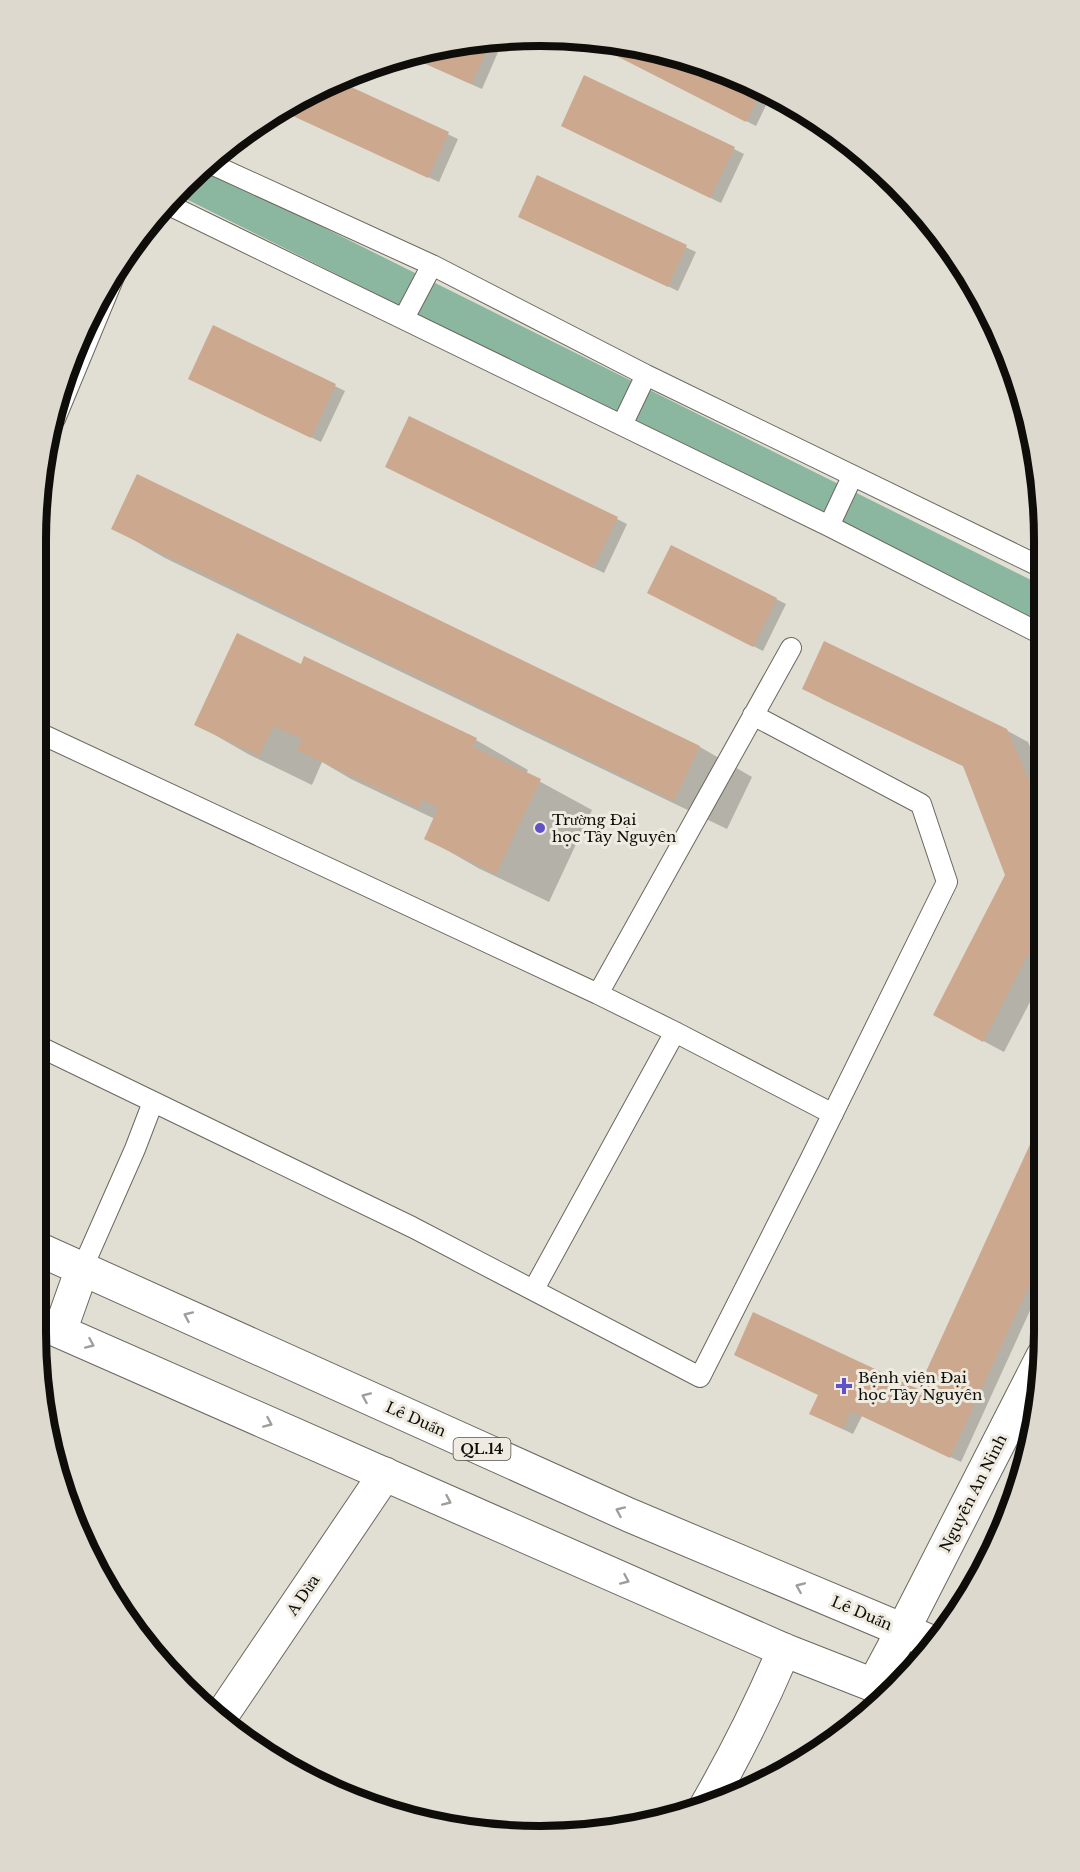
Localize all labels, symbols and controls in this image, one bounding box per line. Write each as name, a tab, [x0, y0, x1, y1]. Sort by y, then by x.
place label: Trường Đại học Tây Nguyên	[552, 810, 676, 846]
marker: Trường Đại học Tây Nguyên	[533, 821, 547, 835]
one-way arrow	[183, 1312, 194, 1324]
one-way arrow	[83, 1337, 94, 1349]
place label: Bệnh viện Đại học Tây Nguyên	[858, 1368, 982, 1404]
marker: Bệnh viện Đại học Tây Nguyên	[835, 1377, 853, 1395]
one-way arrow	[361, 1392, 372, 1404]
street label: Lê Duẩn	[383, 1397, 449, 1441]
one-way arrow	[262, 1415, 273, 1427]
street label: Nguyễn An Ninh	[935, 1431, 1011, 1555]
road number: QL.14	[454, 1438, 510, 1460]
one-way arrow	[440, 1494, 451, 1506]
one-way arrow	[615, 1506, 626, 1518]
street label: A Dừa	[282, 1570, 324, 1620]
one-way arrow	[619, 1573, 630, 1585]
one-way arrow	[795, 1582, 806, 1594]
street label: Lê Duẩn	[829, 1592, 895, 1634]

